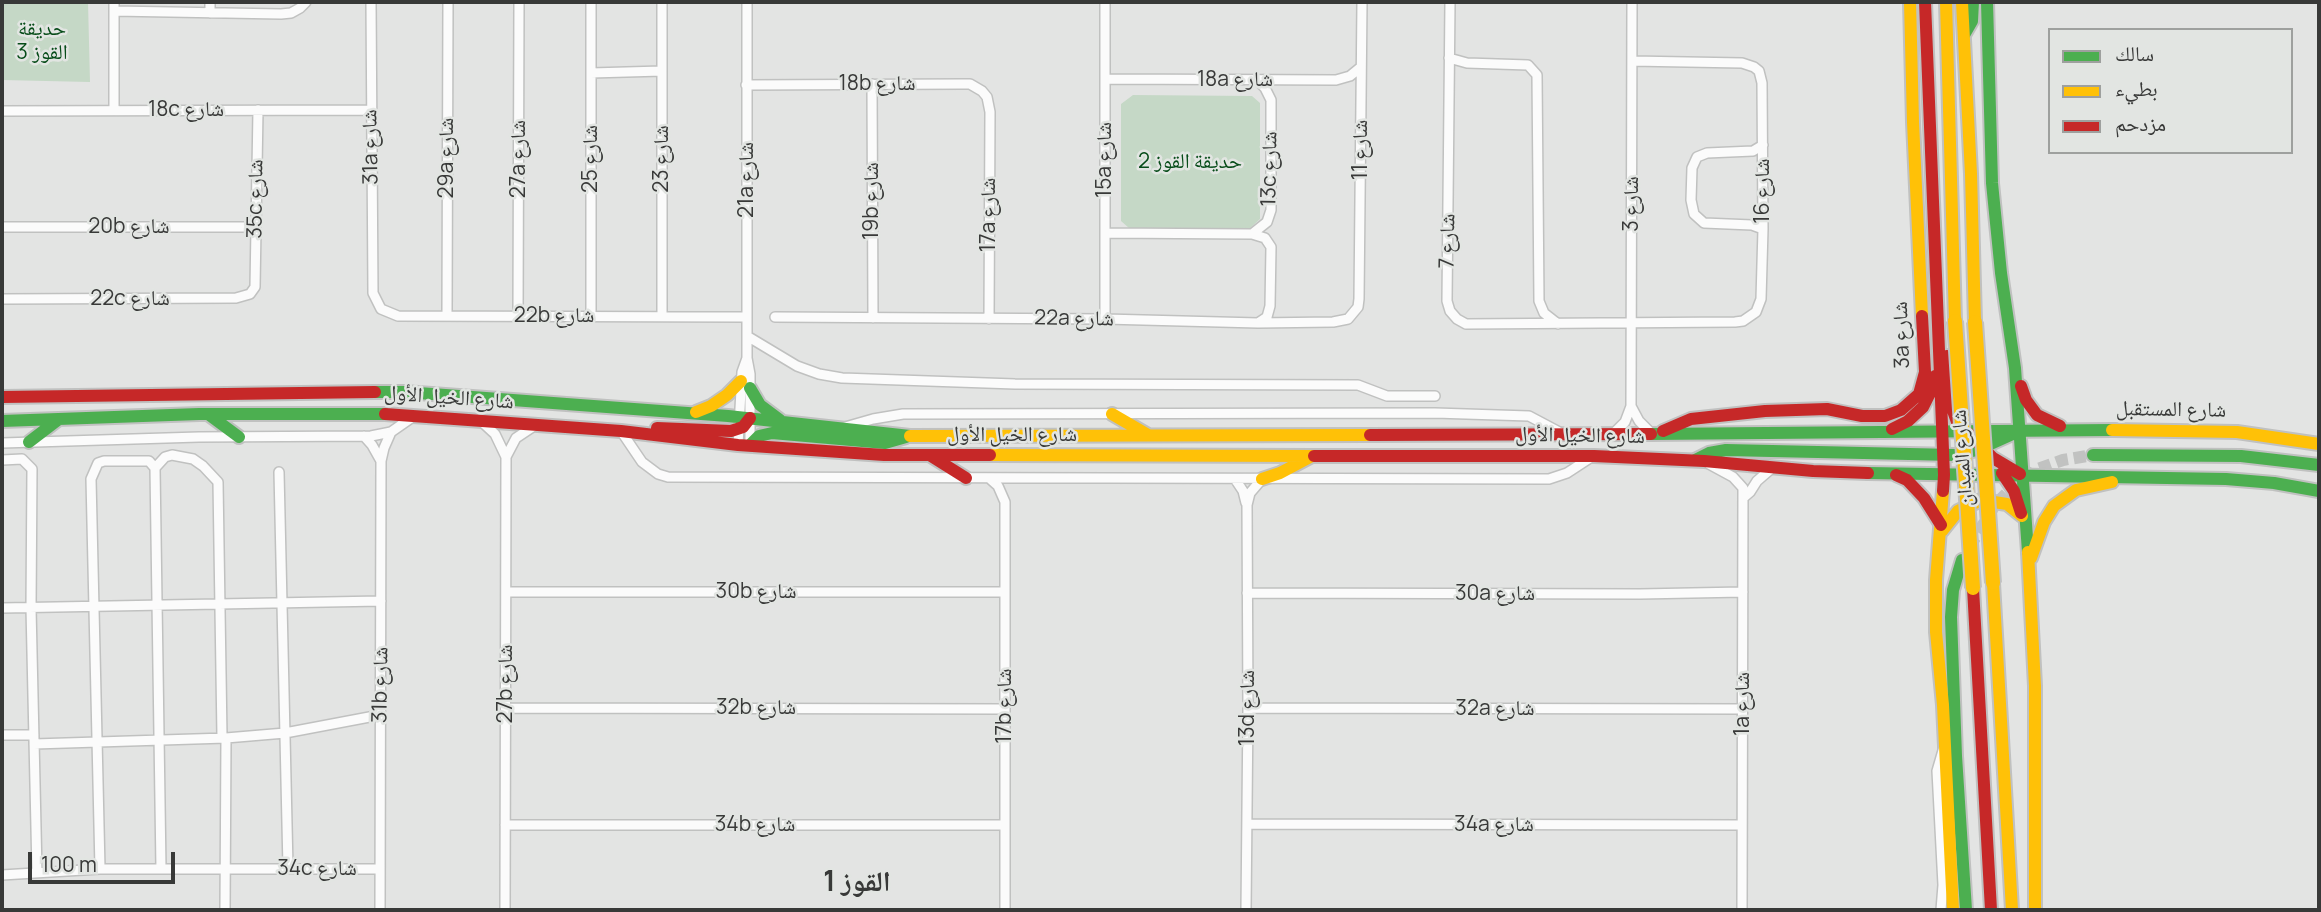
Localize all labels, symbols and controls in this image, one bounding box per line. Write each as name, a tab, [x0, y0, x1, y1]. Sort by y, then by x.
park label: حديقة القوز 3	[16, 16, 68, 66]
legend	[2048, 28, 2293, 154]
text: سالك	[2115, 39, 2154, 67]
street label: 18a شارع	[1197, 67, 1273, 93]
street label: 18b شارع	[839, 71, 915, 97]
text: بطيء	[2115, 74, 2158, 102]
street label: 18c شارع	[148, 97, 224, 123]
street label: 31a شارع	[358, 109, 384, 185]
text: مزدحم	[2115, 109, 2166, 137]
street label: 29a شارع	[434, 118, 460, 198]
street label: 27a شارع	[506, 120, 532, 198]
street label: شارع 11	[1348, 120, 1374, 180]
street label: 15a شارع	[1092, 122, 1118, 198]
street label: شارع 25	[578, 125, 604, 193]
street label: شارع 23	[649, 125, 675, 193]
street label: 13c شارع	[1257, 131, 1283, 207]
street label: 21a شارع	[734, 142, 760, 218]
park label: حديقة القوز 2	[1138, 149, 1242, 175]
street label: شارع 16	[1750, 158, 1776, 224]
street label: 35c شارع	[243, 159, 269, 239]
street label: 19b شارع	[859, 162, 885, 240]
street label: شارع 3	[1619, 176, 1645, 232]
street label: 17a شارع	[976, 178, 1002, 252]
street label: شارع 7	[1435, 213, 1461, 269]
street label: 20b شارع	[88, 214, 170, 240]
street label: 22c شارع	[90, 286, 170, 312]
street label: 3a شارع	[1888, 301, 1916, 369]
street label: 22b شارع	[514, 303, 594, 329]
street label: 22a شارع	[1034, 306, 1114, 332]
street label: شارع الخيل الأول	[383, 381, 515, 415]
street label: شارع المستقبل	[2116, 396, 2226, 424]
street label: شارع الميدان	[1947, 409, 1979, 507]
street label: شارع الخيل الأول	[947, 422, 1077, 448]
street label: شارع الخيل الأول	[1515, 422, 1645, 450]
street label: 30b شارع	[716, 579, 796, 605]
street label: 30a شارع	[1455, 581, 1535, 607]
street label: 27b شارع	[493, 644, 519, 724]
street label: 31b شارع	[368, 647, 394, 723]
street label: 17b شارع	[992, 668, 1018, 744]
street label: 13d شارع	[1235, 670, 1261, 746]
street label: 1a شارع	[1730, 672, 1756, 736]
street label: 32b شارع	[716, 695, 796, 721]
street label: 32a شارع	[1455, 696, 1535, 722]
street label: 34b شارع	[715, 812, 795, 838]
street label: 34a شارع	[1454, 812, 1534, 838]
scale bar	[32, 838, 178, 882]
text: 100 m	[41, 850, 97, 878]
street label: 34c شارع	[277, 856, 357, 882]
district label: القوز 1	[823, 866, 891, 900]

